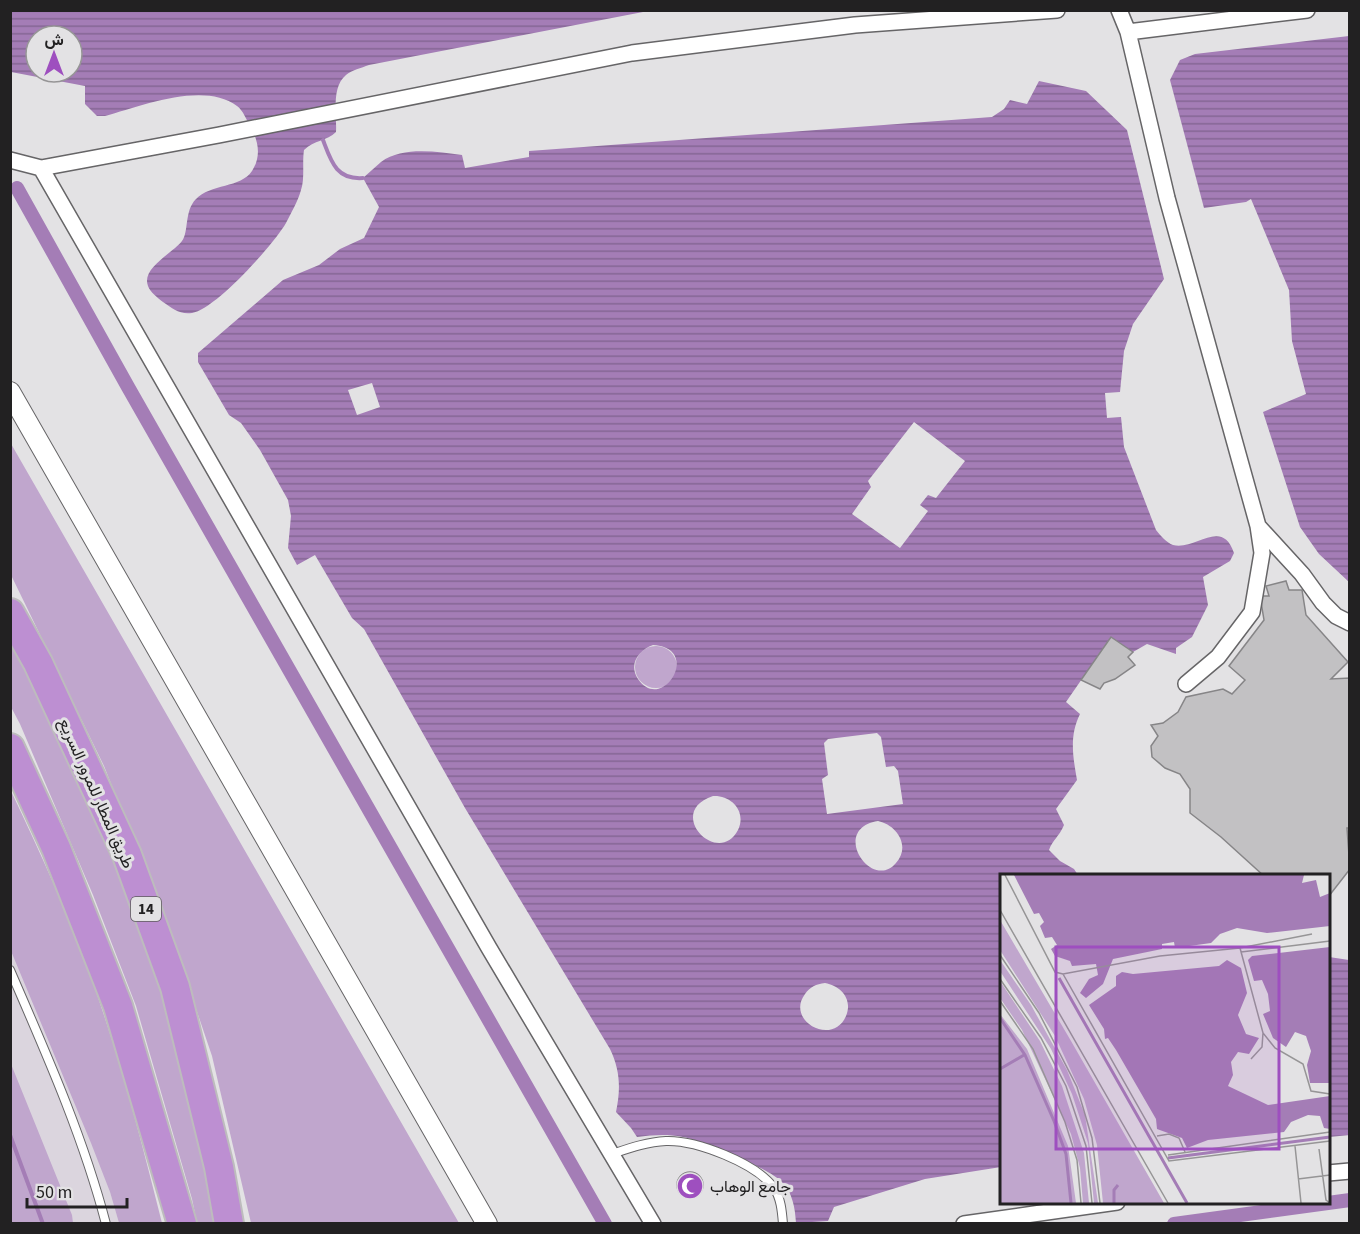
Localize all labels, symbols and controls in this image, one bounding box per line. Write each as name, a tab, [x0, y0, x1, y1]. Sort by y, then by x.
north arrow	[24, 24, 84, 84]
text: ش	[44, 29, 64, 51]
street label: طريق المطار للمرور السريع	[53, 715, 139, 872]
inset map	[1000, 874, 1330, 1204]
road number: 14	[131, 897, 161, 921]
scale bar	[27, 1171, 128, 1209]
mosque icon: جامع الوهاب	[675, 1171, 705, 1201]
place label: جامع الوهاب	[710, 1176, 791, 1198]
text: 50 m	[36, 1180, 72, 1205]

